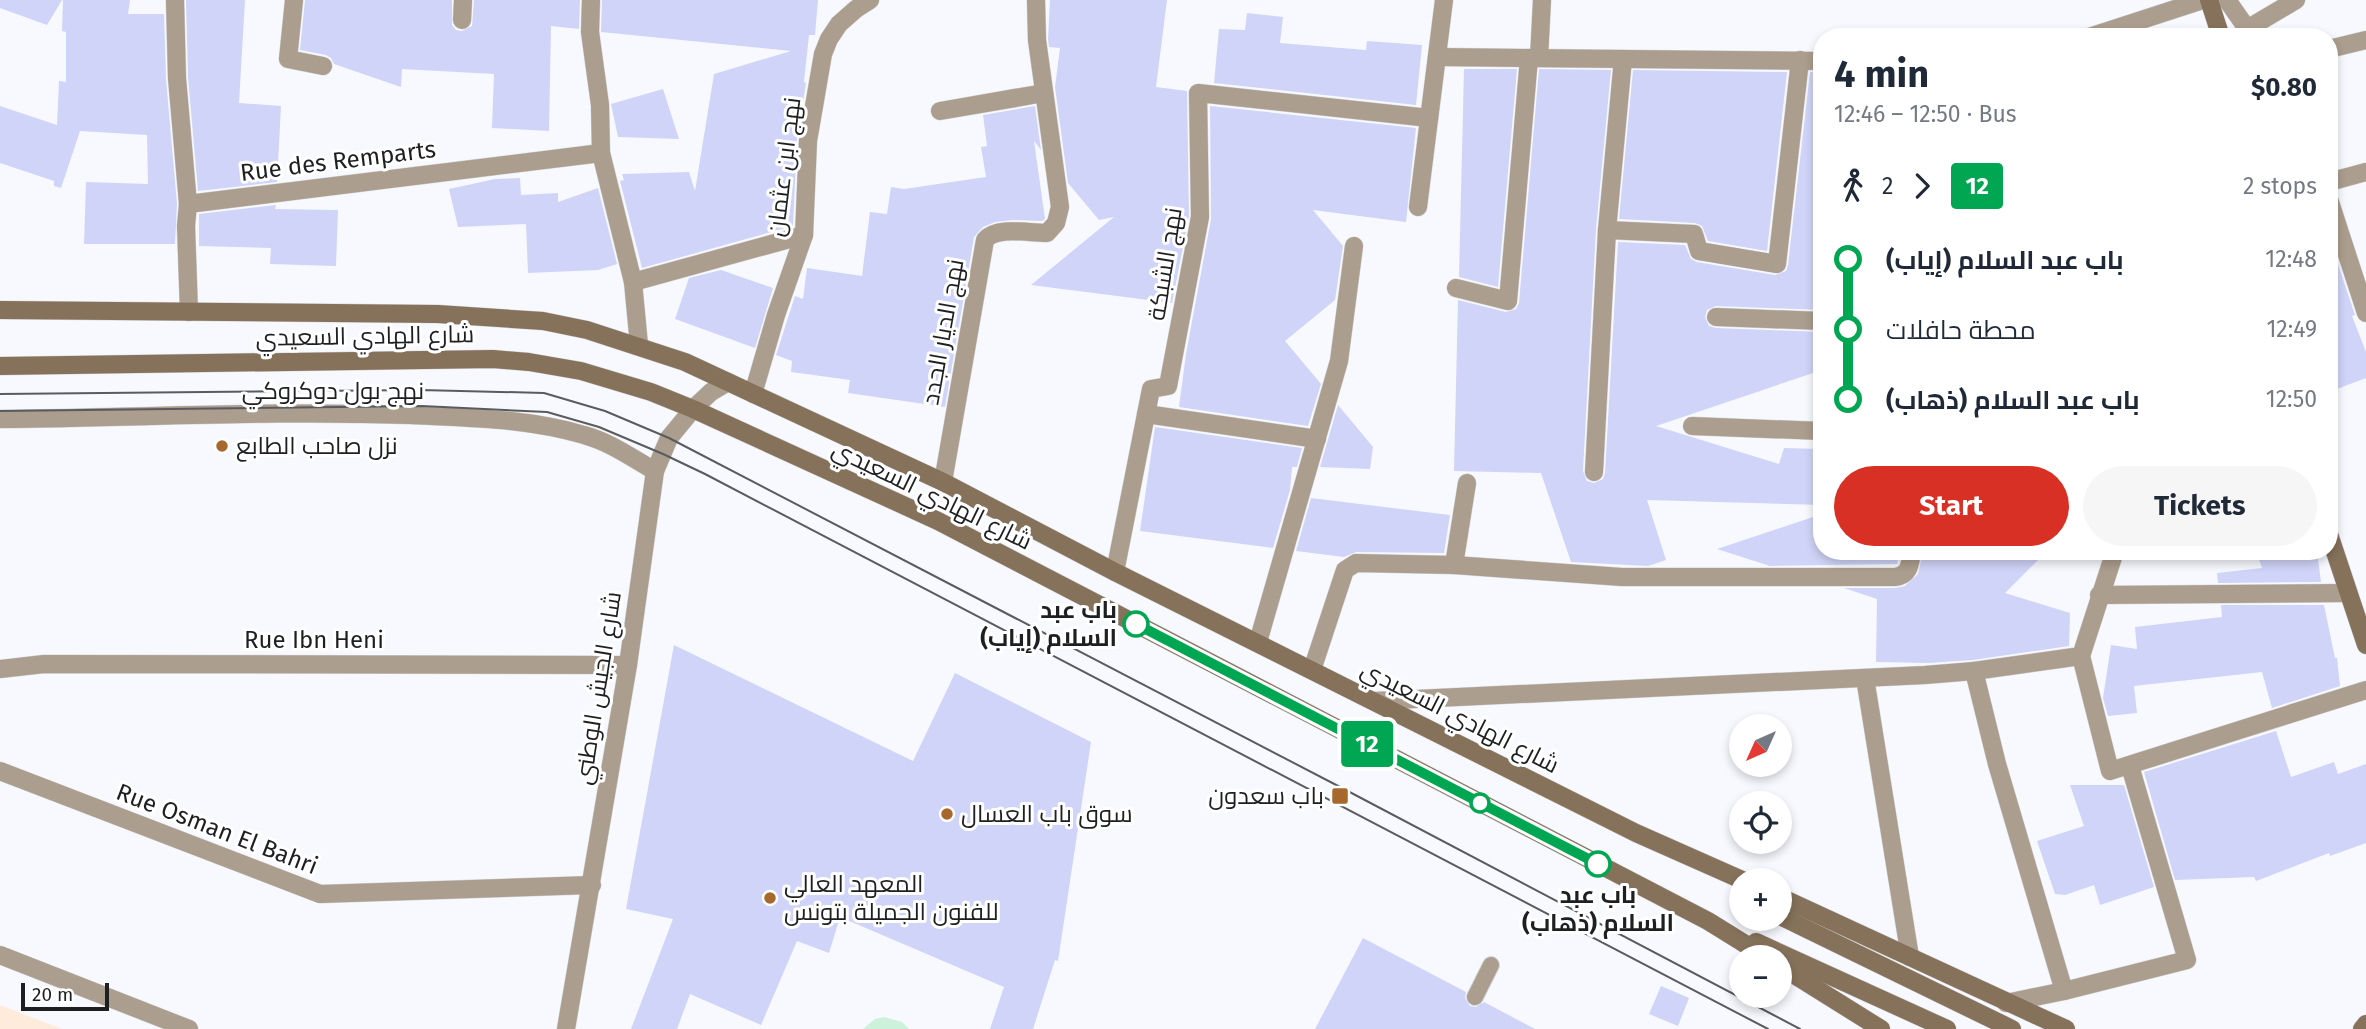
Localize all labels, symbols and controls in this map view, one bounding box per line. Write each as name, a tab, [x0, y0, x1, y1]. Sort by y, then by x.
text: 4 min	[1834, 51, 1929, 97]
text: $0.80	[2251, 72, 2317, 103]
street label: نهج ابن عثمان	[762, 96, 808, 239]
text: 12:46 – 12:50 · Bus	[1834, 100, 2017, 128]
street label: Rue des Remparts	[239, 135, 437, 187]
icon: walk	[1834, 167, 1872, 205]
icon: forward	[1903, 167, 1941, 205]
text: 2	[1882, 172, 1893, 200]
text: 12	[1965, 172, 1989, 200]
text: 2 stops	[2243, 172, 2317, 200]
street label: نهج الشبكة	[1142, 205, 1190, 323]
text: باب عبد السلام (إياب)	[1886, 245, 2124, 276]
text: 12:48	[2265, 245, 2317, 273]
street label: نهج الديار الجدد	[916, 257, 972, 408]
text: محطة حافلات	[1886, 315, 2036, 346]
text: 12:49	[2266, 315, 2317, 343]
street label: شارع الهادي السعيدي	[255, 320, 475, 356]
street label: نهج بول دوكروكي	[242, 377, 424, 410]
text: باب عبد السلام (ذهاب)	[1886, 385, 2140, 416]
text: 12:50	[2266, 385, 2317, 413]
place label: نزل صاحب الطابع	[236, 432, 398, 462]
street label: شارع الهادي السعيدي	[826, 434, 1036, 559]
marker: نزل صاحب الطابع	[214, 438, 230, 454]
button: Start	[1834, 466, 2069, 546]
button: Tickets	[2083, 466, 2317, 546]
street label: شارع الجيش الوطني	[569, 589, 632, 787]
place label: باب عبد السلام (إياب)	[980, 596, 1117, 654]
marker: باب عبد السلام (إياب)	[1123, 611, 1149, 637]
street label: Rue Ibn Heni	[244, 626, 384, 654]
street label: شارع الهادي السعيدي	[1354, 655, 1564, 783]
north arrow	[1729, 714, 1792, 777]
map controls	[1729, 714, 1792, 1008]
line badge: 12	[1336, 721, 1398, 767]
text: 12	[1355, 730, 1379, 758]
street label: Rue Osman El Bahri	[112, 778, 322, 880]
place label: باب سعدون	[1208, 782, 1324, 810]
marker: باب سعدون	[1330, 786, 1350, 806]
button: locate	[1729, 791, 1792, 854]
unlabelled marker	[1470, 793, 1490, 813]
place label: سوق باب العسال	[961, 800, 1133, 829]
marker: سوق باب العسال	[939, 806, 955, 822]
marker: باب عبد السلام (ذهاب)	[1585, 851, 1611, 877]
button: +	[1729, 868, 1792, 931]
place label: المعهد العالي للفنون الجميلة بتونس	[784, 870, 999, 926]
place label: باب عبد السلام (ذهاب)	[1522, 881, 1674, 939]
marker: المعهد العالي للفنون الجميلة بتونس	[762, 890, 778, 906]
button: −	[1729, 945, 1792, 1008]
scale bar	[21, 980, 108, 1012]
text: 20 m	[32, 983, 73, 1006]

